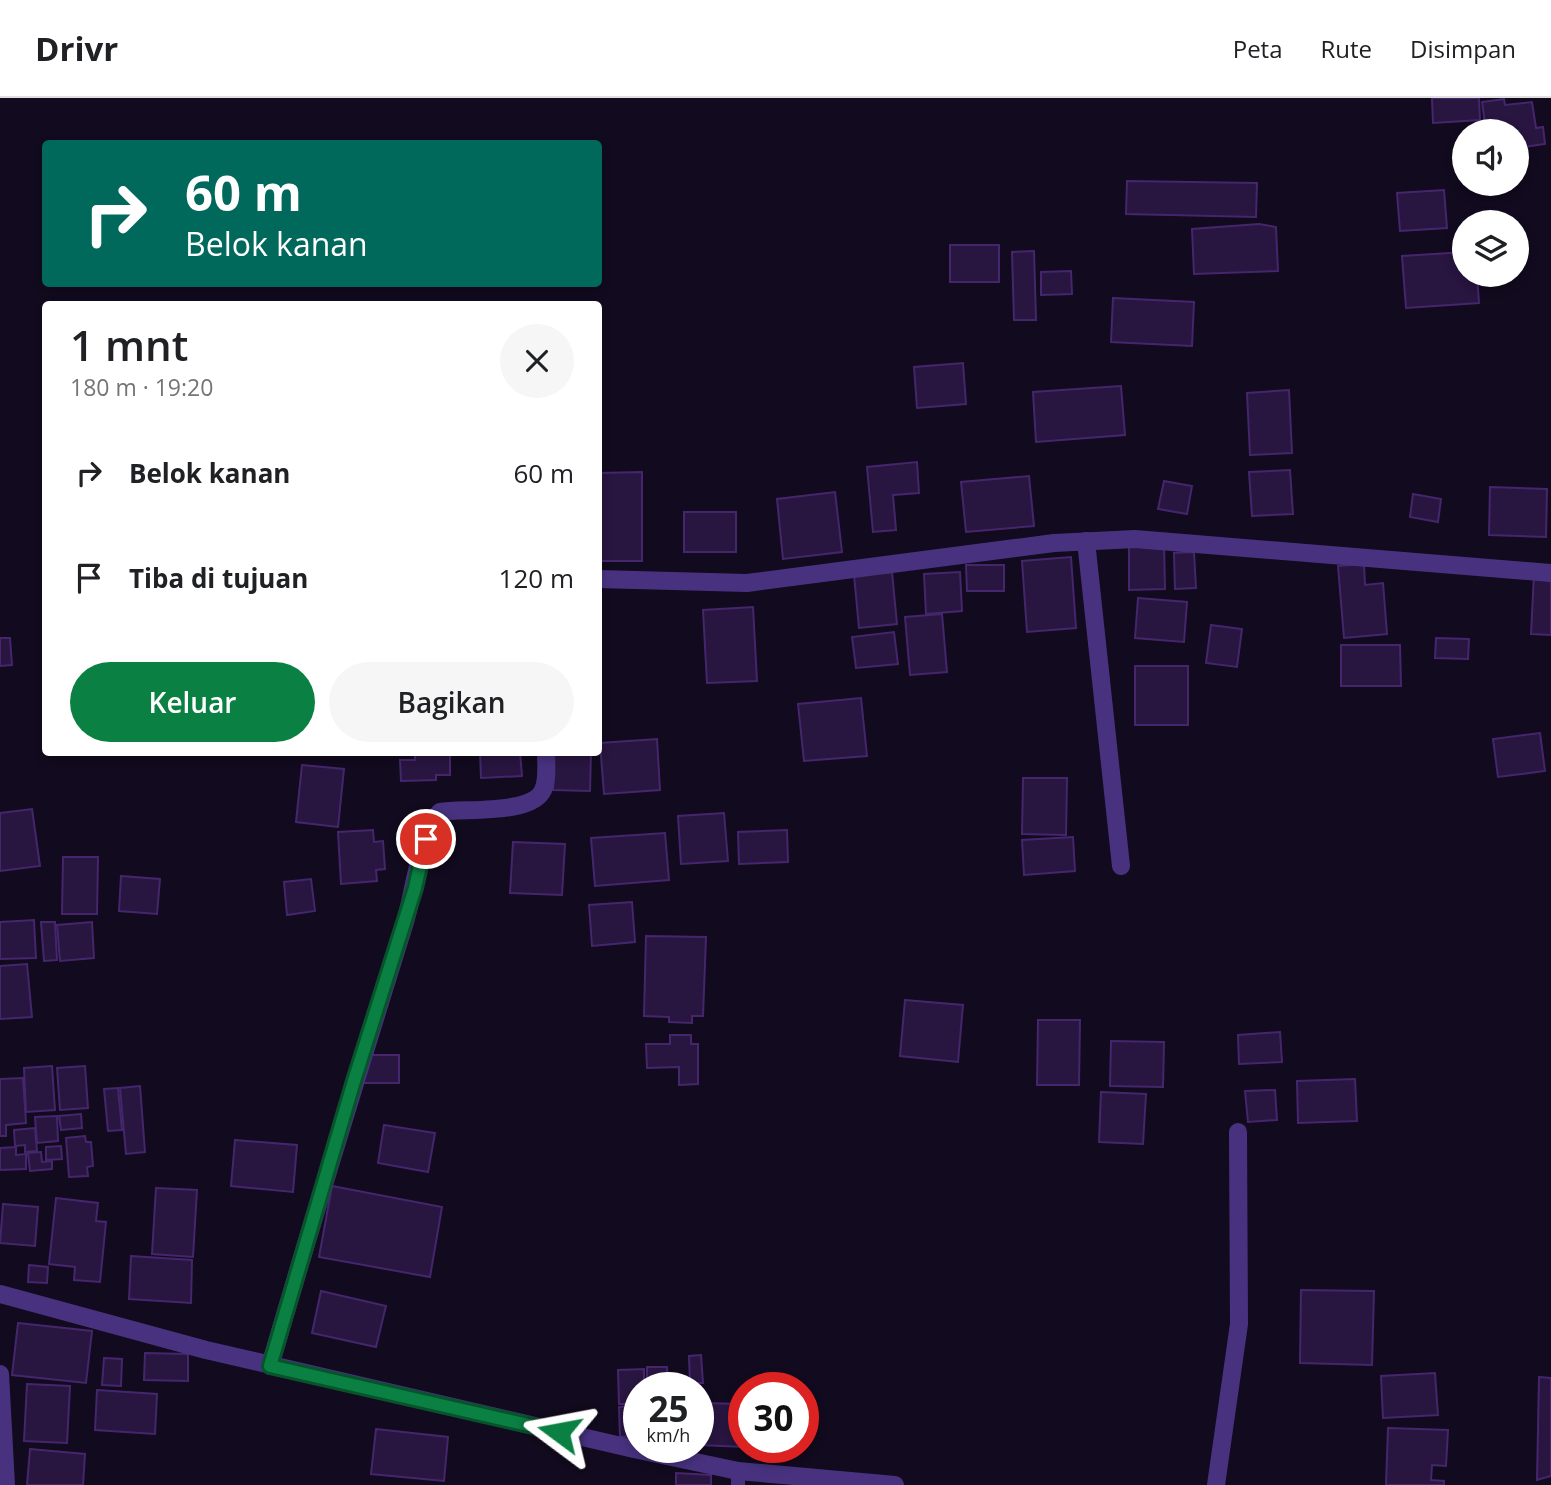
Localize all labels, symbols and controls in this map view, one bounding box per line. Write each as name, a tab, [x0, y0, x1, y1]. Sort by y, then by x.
text: Drivr	[35, 26, 118, 71]
text: Peta	[1233, 32, 1283, 65]
text: Rute	[1321, 32, 1372, 65]
text: Disimpan	[1410, 32, 1516, 65]
map controls	[1452, 119, 1529, 287]
button: sound	[1452, 119, 1529, 196]
text: 60 m	[185, 159, 302, 225]
icon: right	[70, 168, 161, 259]
button: layers	[1452, 210, 1529, 287]
text: Belok kanan	[185, 222, 368, 265]
text: 1 mnt	[70, 316, 188, 373]
button: close	[500, 324, 574, 398]
text: 180 m · 19:20	[70, 371, 213, 403]
icon: right	[70, 454, 108, 492]
text: Belok kanan	[129, 455, 290, 491]
text: 60 m	[513, 455, 574, 491]
icon: arrive	[70, 559, 108, 597]
text: Tiba di tujuan	[129, 560, 308, 596]
text: 120 m	[499, 560, 574, 596]
button: Keluar	[70, 662, 315, 742]
button: Bagikan	[329, 662, 574, 742]
pin	[396, 809, 456, 869]
icon: arrive	[407, 820, 445, 858]
speed limit sign: 30	[728, 1372, 819, 1463]
text: 25	[648, 1385, 689, 1432]
position arrow	[522, 1395, 596, 1469]
text: km/h	[647, 1423, 690, 1447]

